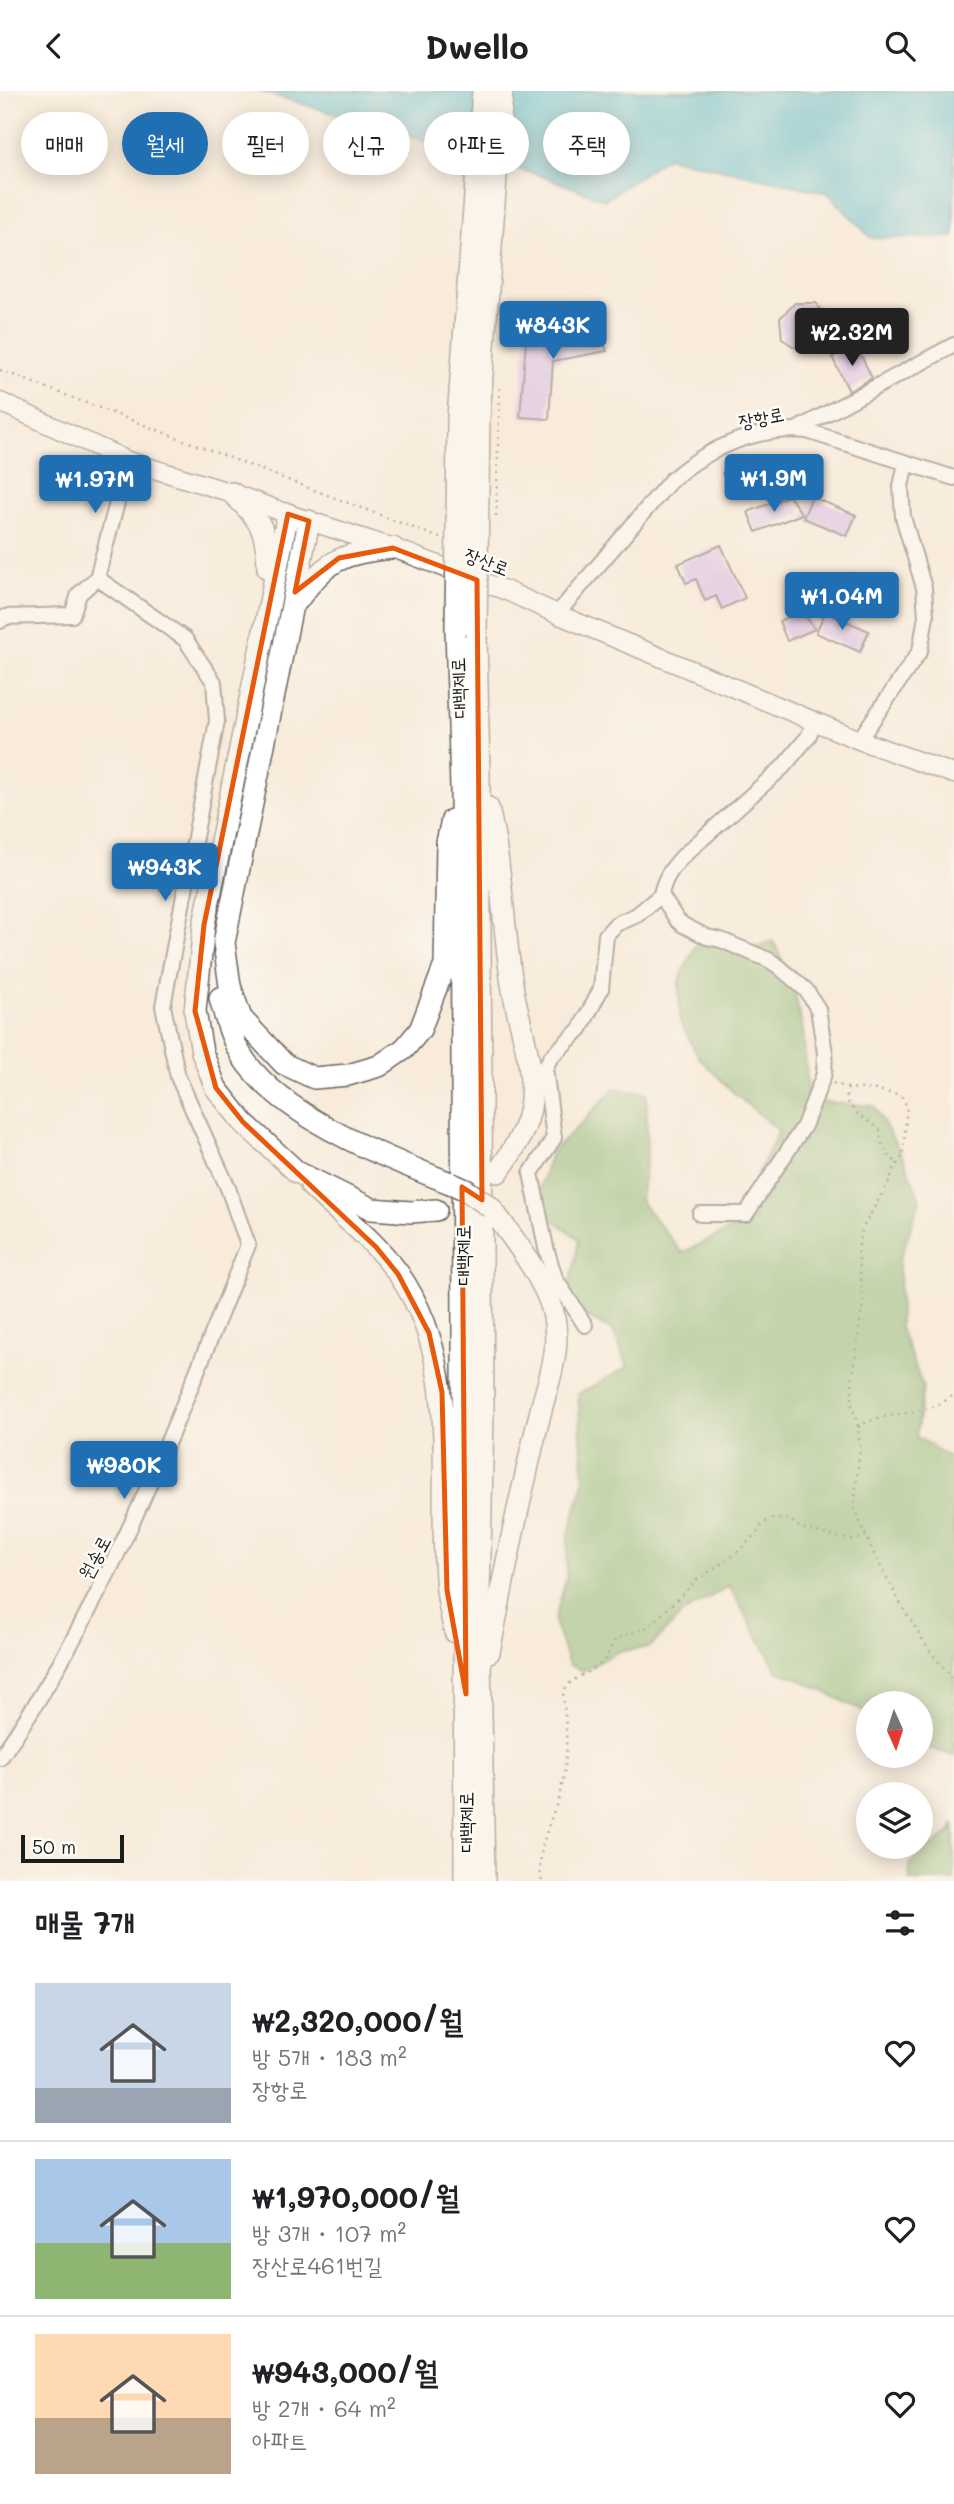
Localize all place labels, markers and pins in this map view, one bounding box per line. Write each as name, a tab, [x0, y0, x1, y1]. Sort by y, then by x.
pin: ₩843K	[504, 301, 602, 361]
pin: ₩2.32M	[795, 309, 909, 368]
pin: ₩1.97M	[38, 455, 152, 515]
pin: ₩1.9M	[725, 455, 823, 514]
pin: ₩1.04M	[785, 573, 899, 632]
pin: ₩943K	[116, 843, 214, 903]
pin: ₩980K	[75, 1441, 173, 1501]

